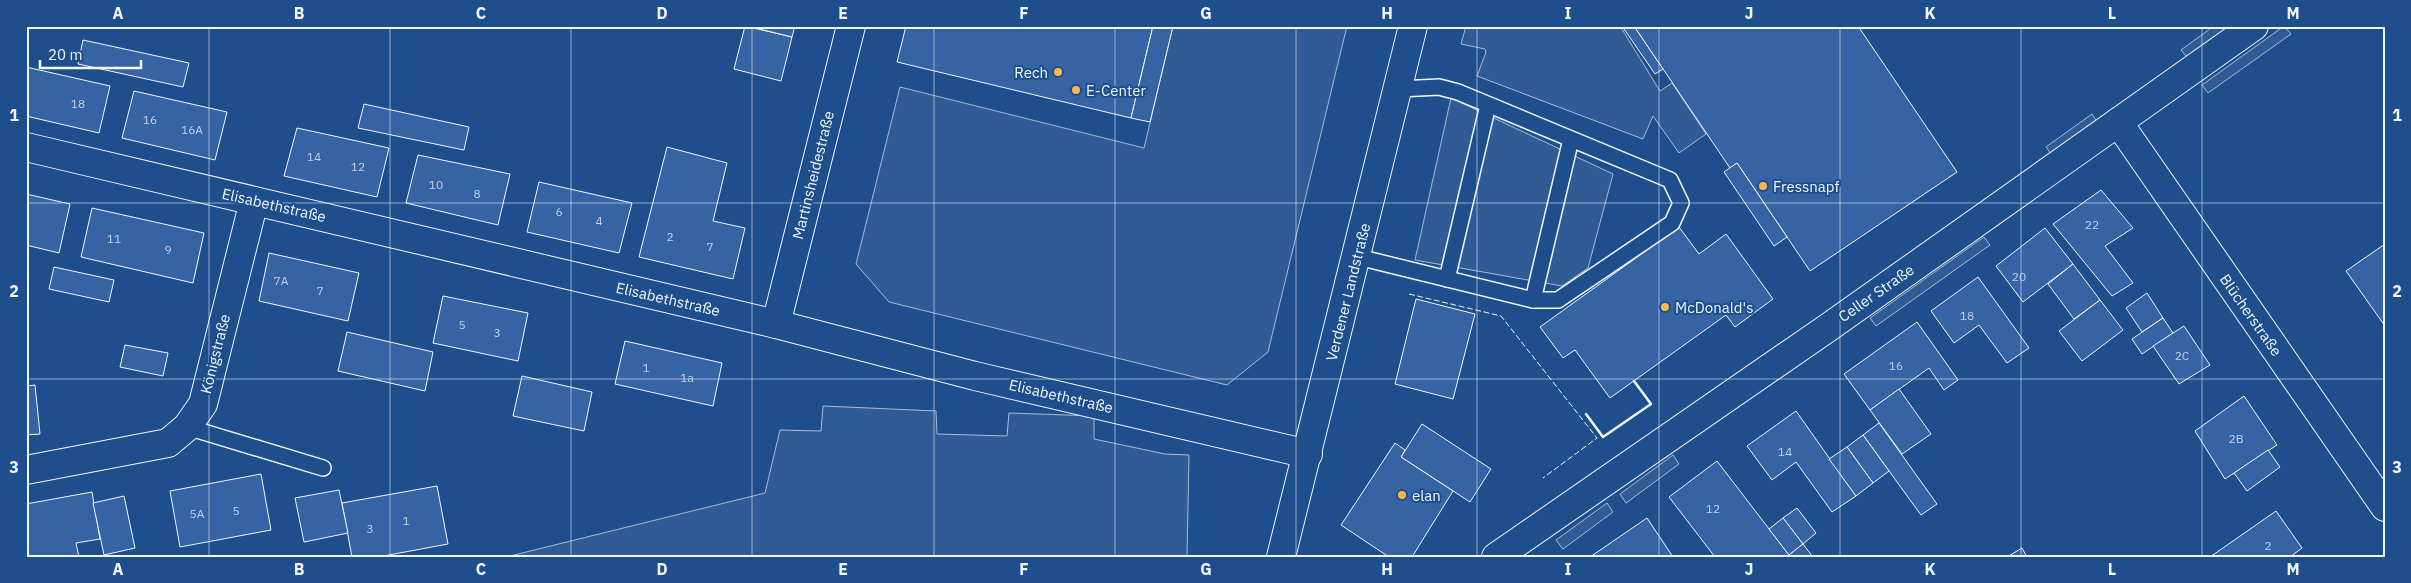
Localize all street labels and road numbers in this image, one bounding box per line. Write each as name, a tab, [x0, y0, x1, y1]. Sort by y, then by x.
street label: Martinsheidestraße	[788, 109, 838, 241]
street label: Elisabethstraße	[220, 184, 328, 226]
street label: Verdener Landstraße	[1322, 221, 1374, 363]
street label: Celler Straße	[1834, 260, 1918, 326]
street label: Blücherstraße	[2216, 270, 2286, 360]
street label: Elisabethstraße	[614, 278, 722, 320]
street label: Königstraße	[196, 312, 234, 396]
street label: Elisabethstraße	[1007, 375, 1115, 417]

